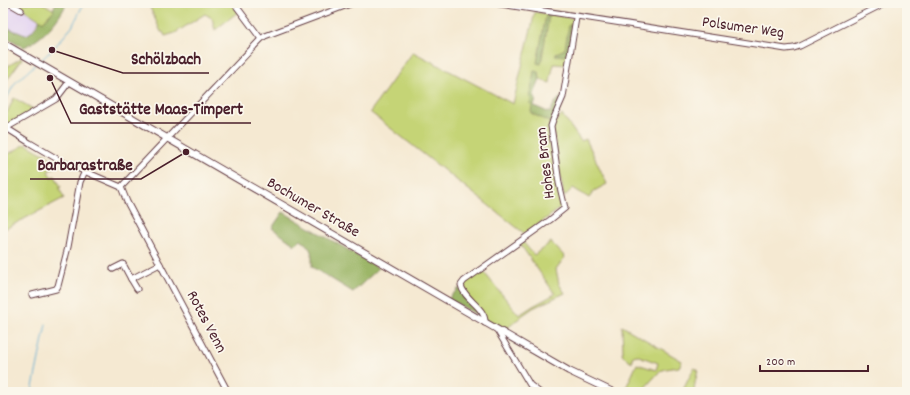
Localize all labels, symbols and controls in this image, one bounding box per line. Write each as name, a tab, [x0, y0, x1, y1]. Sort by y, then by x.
street label: Polsumer Weg	[700, 11, 786, 45]
callout: Schölzbach	[123, 44, 209, 73]
text: Schölzbach	[131, 49, 201, 73]
callout: Gaststätte Maas-Timpert	[71, 94, 251, 123]
text: Gaststätte Maas-Timpert	[79, 99, 244, 123]
street label: Hohes Bram	[530, 126, 562, 200]
callout: Barbarastraße	[30, 150, 141, 179]
text: Barbarastraße	[37, 155, 133, 179]
street label: Bochumer Straße	[262, 172, 364, 244]
street label: Rotes Venn	[180, 287, 232, 357]
scale bar	[760, 347, 868, 373]
text: 200 m	[766, 354, 795, 371]

